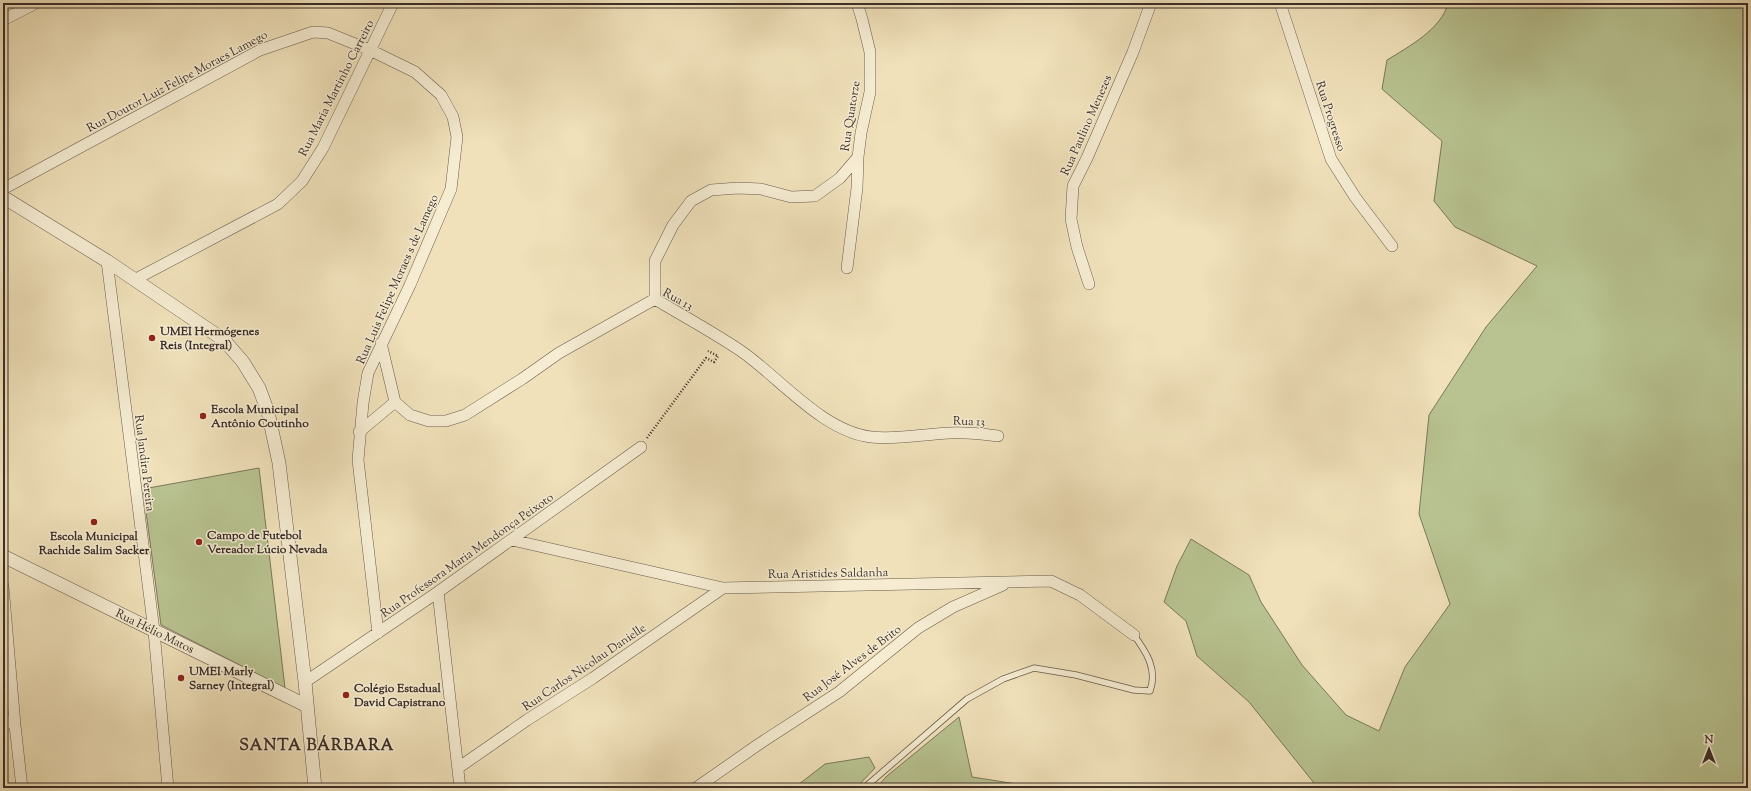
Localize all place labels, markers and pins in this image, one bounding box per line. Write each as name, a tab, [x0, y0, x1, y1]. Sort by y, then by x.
place label: UMEI Hermógenes Reis (Integral)	[159, 323, 259, 355]
marker: UMEI Hermógenes Reis (Integral)	[147, 333, 157, 343]
place label: Escola Municipal Antônio Coutinho	[210, 401, 309, 433]
marker: Escola Municipal Antônio Coutinho	[198, 411, 208, 421]
marker: Escola Municipal Rachide Salim Sacker	[89, 517, 99, 527]
place label: Campo de Futebol Vereador Lúcio Nevada	[206, 527, 328, 559]
place label: Escola Municipal Rachide Salim Sacker	[38, 528, 150, 560]
marker: Campo de Futebol Vereador Lúcio Nevada	[194, 537, 204, 547]
place label: UMEI Marly Sarney (Integral)	[188, 663, 275, 695]
marker: UMEI Marly Sarney (Integral)	[176, 673, 186, 683]
place label: Colégio Estadual David Capistrano	[353, 680, 446, 712]
marker: Colégio Estadual David Capistrano	[341, 690, 351, 700]

